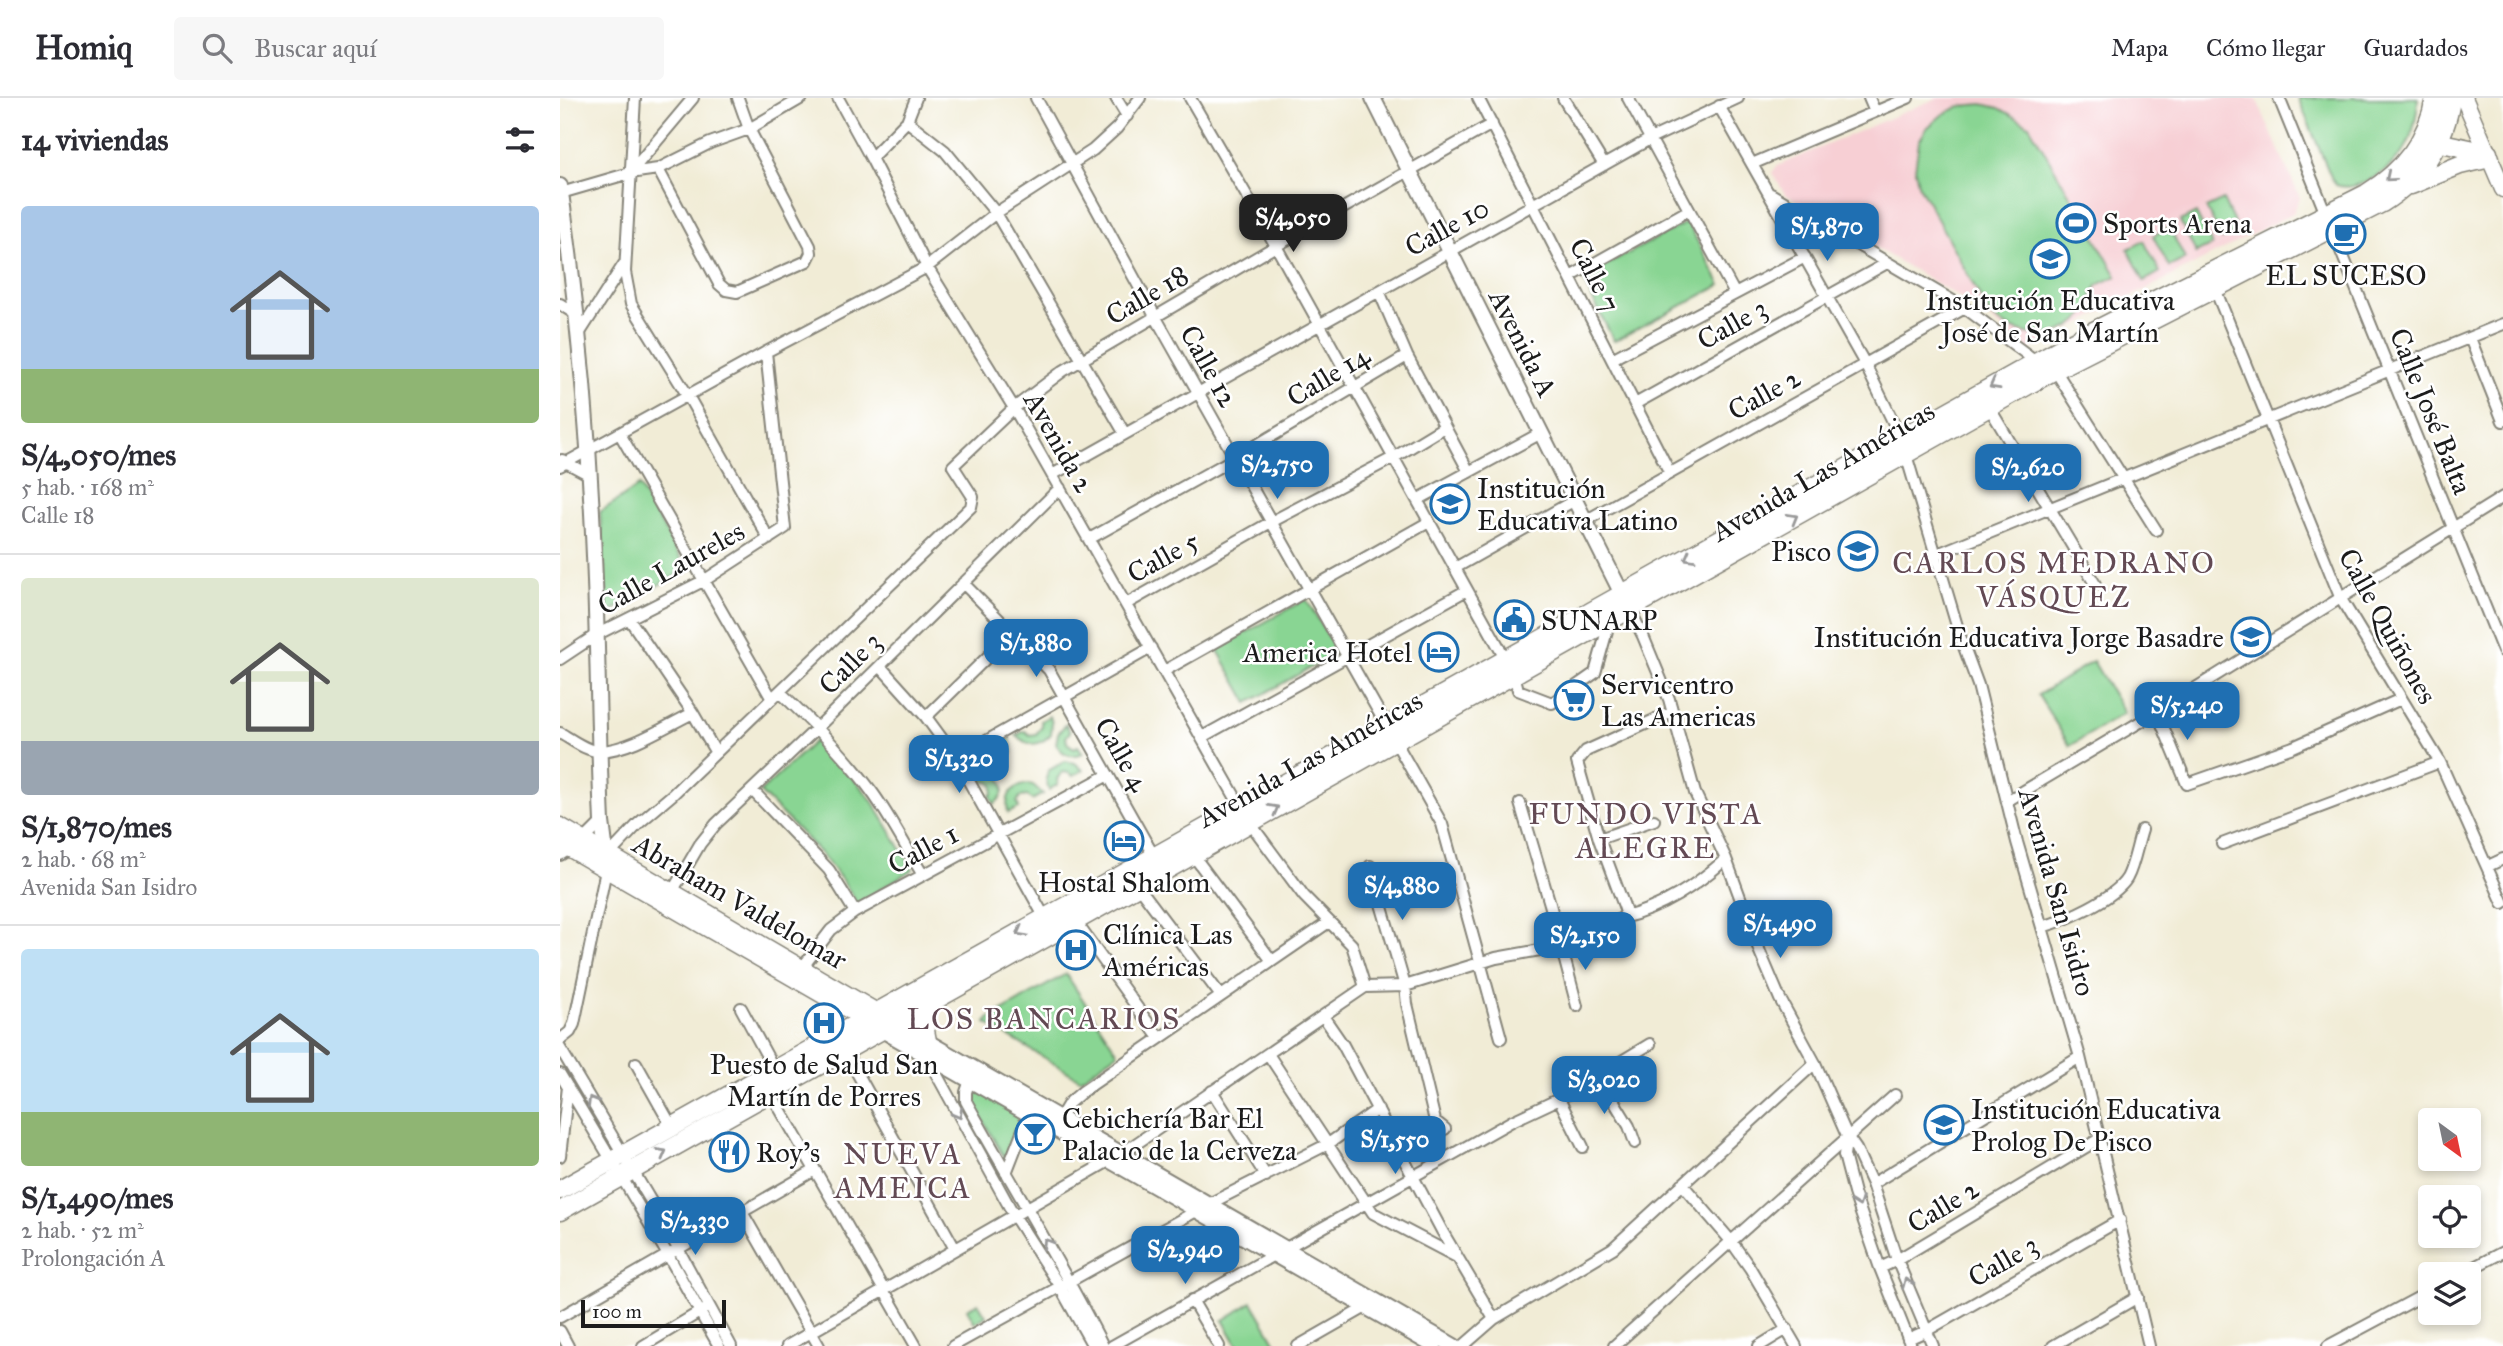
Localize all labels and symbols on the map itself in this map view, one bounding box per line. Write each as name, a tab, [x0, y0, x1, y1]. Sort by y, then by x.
one-way arrow	[2386, 169, 2399, 181]
street label: Calle 10	[1399, 190, 1495, 264]
pin: S/4,050	[1228, 194, 1358, 254]
sports icon: Sports Arena	[2055, 202, 2097, 244]
pin: S/1,870	[1762, 204, 1892, 263]
place label: Sports Arena	[2103, 206, 2252, 241]
cafe icon: EL SUCESO	[2325, 213, 2367, 255]
street label: Calle 7	[1562, 232, 1628, 318]
school or university icon: Institución Educativa José de San Martín	[2029, 238, 2071, 280]
street label: Calle 18	[1099, 257, 1195, 333]
place label: EL SUCESO	[2265, 258, 2427, 293]
street label: Avenida A	[1481, 282, 1565, 403]
place label: Institución Educativa José de San Martín	[1925, 283, 2175, 350]
street label: Calle 3	[1691, 291, 1773, 357]
street label: Calle 12	[1172, 319, 1246, 413]
street label: Calle José Balta	[2382, 323, 2480, 499]
street label: Calle 14	[1280, 337, 1377, 414]
street label: Calle 2	[1722, 360, 1807, 428]
one-way arrow	[1989, 377, 2002, 390]
street label: Avenida 2	[1016, 384, 1102, 499]
street label: Avenida Las Américas	[1704, 393, 1941, 550]
pin: S/2,750	[1212, 442, 1342, 501]
pin: S/2,620	[1963, 444, 2093, 504]
place label: Institución Educativa Latino	[1477, 471, 1678, 538]
school or university icon: Institución Educativa Latino	[1429, 483, 1471, 525]
street label: Calle Laureles	[591, 513, 751, 623]
one-way arrow	[1786, 513, 1799, 526]
street label: Calle 5	[1121, 523, 1205, 591]
school or university icon: Pisco	[1837, 530, 1879, 572]
place label: Pisco	[1771, 534, 1831, 569]
street label: Calle Quiñones	[2331, 542, 2445, 710]
district label: CARLOS MEDRANO VÁSQUEZ	[1892, 545, 2216, 615]
one-way arrow	[1684, 548, 1696, 562]
public building icon: SUNARP	[1493, 599, 1535, 641]
place label: SUNARP	[1541, 603, 1657, 638]
school or university icon: Institución Educativa Jorge Basadre	[2230, 616, 2272, 658]
pin: S/1,880	[971, 620, 1101, 679]
place label: Institución Educativa Jorge Basadre	[1814, 620, 2224, 655]
street label: Calle 3	[811, 624, 889, 702]
hotel icon: America Hotel	[1418, 631, 1460, 673]
place label: America Hotel	[1242, 635, 1412, 670]
place label: Servicentro Las Americas	[1601, 667, 1756, 734]
supermarket icon: Servicentro Las Americas	[1553, 679, 1595, 721]
pin: S/5,240	[2122, 682, 2252, 742]
street label: Avenida Las Américas	[1191, 683, 1429, 836]
street label: Calle 4	[1087, 711, 1158, 798]
pin: S/1,320	[894, 736, 1024, 795]
street label: Avenida San Isidro	[2010, 783, 2103, 1000]
district label: FUNDO VISTA ALEGRE	[1529, 796, 1763, 866]
one-way arrow	[1267, 804, 1280, 817]
street label: Calle 1	[882, 816, 964, 882]
hotel icon: Hostal Shalom	[1103, 820, 1145, 862]
street label: Abraham Valdelomar	[626, 826, 854, 978]
pin: S/4,880	[1337, 862, 1467, 922]
place label: Hostal Shalom	[1038, 865, 1210, 900]
pin: S/1,490	[1715, 900, 1845, 960]
pin: S/2,150	[1520, 912, 1650, 972]
place label: Clínica Las Américas	[1102, 917, 1233, 984]
one-way arrow	[1016, 924, 1028, 937]
hospital icon: Clínica Las Américas	[1055, 929, 1097, 971]
district label: LOS BANCARIOS	[907, 1001, 1181, 1037]
hospital icon: Puesto de Salud San Martín de Porres	[803, 1002, 845, 1044]
place label: Puesto de Salud San Martín de Porres	[710, 1047, 938, 1114]
pin: S/3,020	[1539, 1056, 1669, 1116]
place label: Institución Educativa Prolog De Pisco	[1971, 1092, 2221, 1159]
one-way arrow	[587, 1096, 600, 1109]
place label: Cebichería Bar El Palacio de la Cerveza	[1062, 1101, 1297, 1168]
school or university icon: Institución Educativa Prolog De Pisco	[1923, 1104, 1965, 1146]
one-way arrow	[950, 1107, 963, 1119]
north arrow	[2418, 1108, 2482, 1171]
bar icon: Cebichería Bar El Palacio de la Cerveza	[1014, 1113, 1056, 1155]
pin: S/1,550	[1330, 1116, 1460, 1176]
restaurant icon: Roy's	[708, 1131, 750, 1173]
place label: Roy's	[756, 1135, 820, 1170]
district label: NUEVA AMEICA	[832, 1136, 972, 1206]
one-way arrow	[655, 1148, 667, 1161]
street label: Calle 2	[1901, 1171, 1985, 1241]
one-way arrow	[1850, 1196, 1864, 1208]
pin: S/2,330	[630, 1198, 760, 1257]
pin: S/2,940	[1120, 1226, 1250, 1286]
street label: Calle 3	[1962, 1227, 2044, 1295]
one-way arrow	[1042, 1238, 1055, 1251]
one-way arrow	[1901, 1277, 1915, 1289]
scale bar	[581, 1297, 726, 1329]

